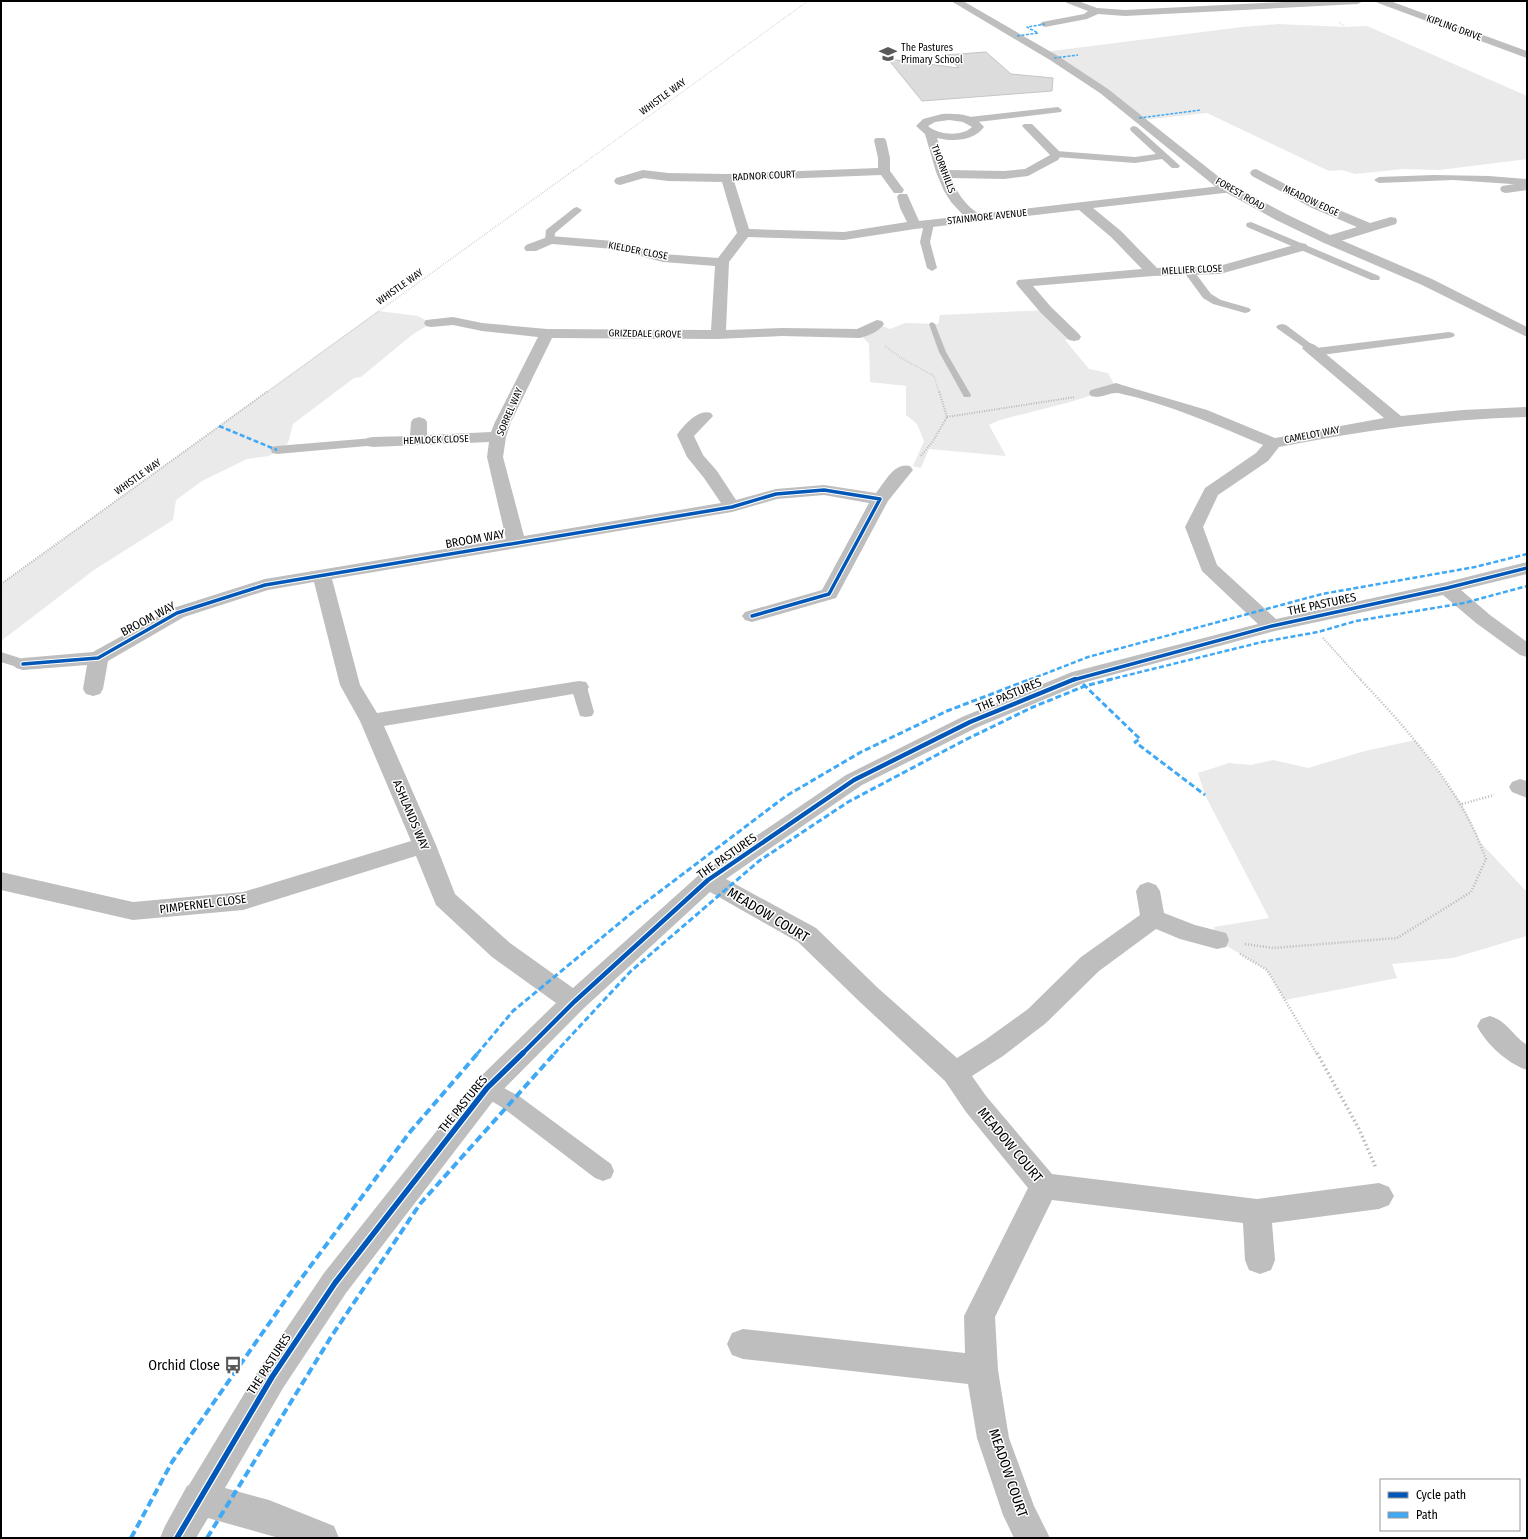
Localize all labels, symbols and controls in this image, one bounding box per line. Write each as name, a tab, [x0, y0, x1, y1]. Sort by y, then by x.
street label: KIPLING DRIVE	[1425, 12, 1484, 44]
place label: The Pastures Primary School	[901, 42, 963, 66]
school or university icon: The Pastures Primary School	[878, 44, 898, 64]
street label: WHISTLE WAY	[638, 76, 688, 118]
street label: THORNHILLS	[928, 143, 958, 195]
street label: RADNOR COURT	[732, 168, 796, 184]
street label: FOREST ROAD	[1213, 175, 1267, 213]
street label: MEADOW EDGE	[1281, 183, 1341, 219]
street label: STAINMORE AVENUE	[947, 207, 1028, 227]
street label: KIELDER CLOSE	[607, 239, 669, 263]
street label: MELLIER CLOSE	[1161, 262, 1223, 278]
street label: WHISTLE WAY	[374, 267, 426, 307]
street label: GRIZEDALE GROVE	[609, 327, 682, 341]
street label: SORREL WAY	[495, 386, 525, 438]
street label: CAMELOT WAY	[1283, 424, 1341, 446]
street label: HEMLOCK CLOSE	[403, 433, 469, 447]
street label: WHISTLE WAY	[112, 457, 164, 497]
street label: BROOM WAY	[444, 527, 506, 551]
street label: THE PASTURES	[1287, 590, 1357, 618]
street label: BROOM WAY	[118, 599, 178, 639]
street label: THE PASTURES	[974, 675, 1044, 715]
street label: ASHLANDS WAY	[390, 778, 432, 852]
street label: THE PASTURES	[695, 830, 759, 882]
street label: MEADOW COURT	[724, 884, 812, 946]
street label: PIMPERNEL CLOSE	[159, 892, 248, 916]
street label: THE PASTURES	[436, 1073, 490, 1135]
street label: MEADOW COURT	[974, 1104, 1046, 1186]
street label: THE PASTURES	[244, 1331, 294, 1397]
bus stop icon: Orchid Close	[223, 1355, 243, 1375]
place label: Orchid Close	[148, 1357, 220, 1374]
street label: MEADOW COURT	[985, 1427, 1031, 1520]
legend	[1380, 1479, 1520, 1531]
text: Cycle path	[1416, 1488, 1466, 1502]
text: Path	[1416, 1508, 1438, 1522]

